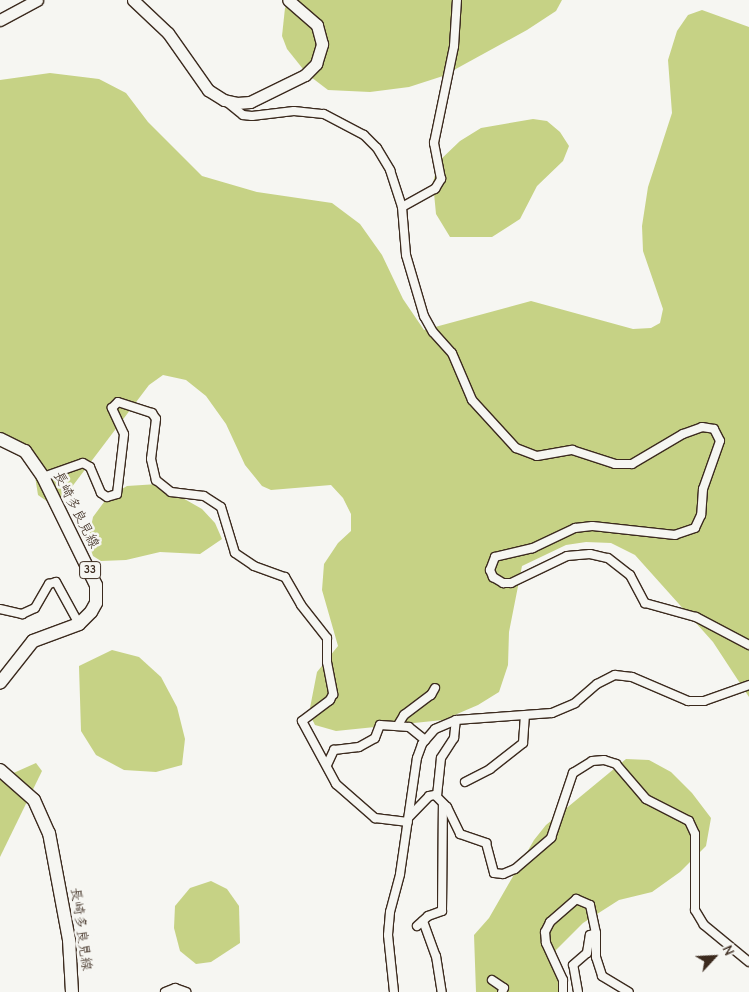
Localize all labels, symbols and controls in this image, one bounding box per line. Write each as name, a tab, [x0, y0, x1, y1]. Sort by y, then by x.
street label: 長崎多良見線	[49, 469, 103, 551]
road number: 33	[79, 560, 101, 580]
street label: 長崎多良見線	[67, 886, 95, 972]
north arrow	[689, 932, 739, 982]
text: N	[718, 943, 738, 958]

